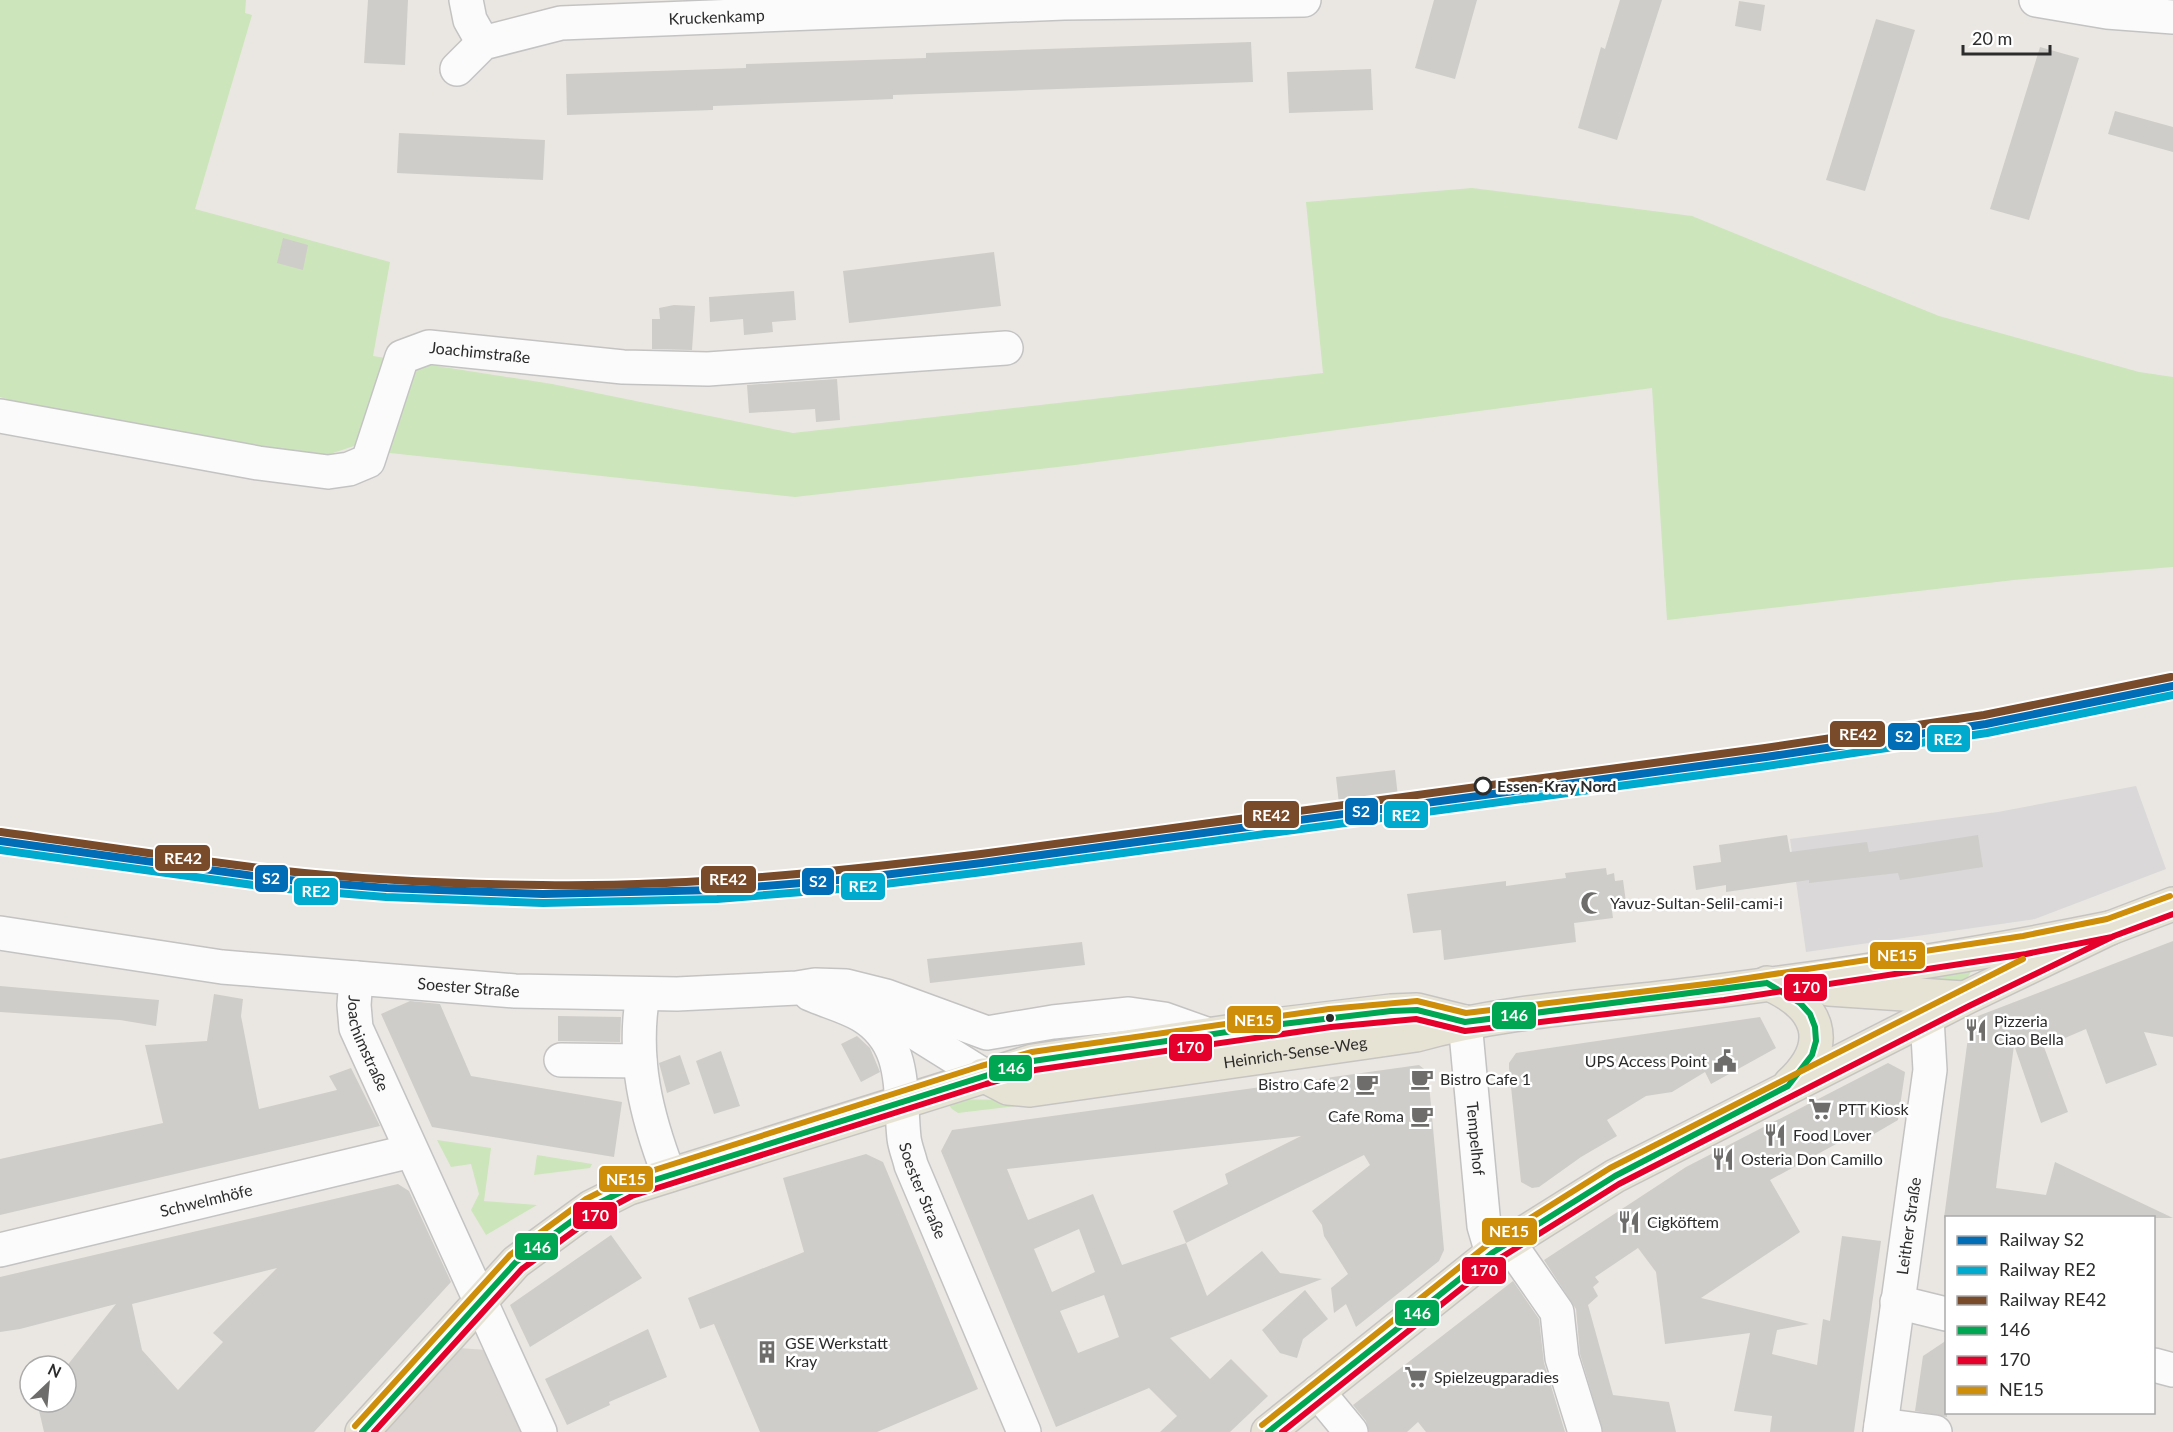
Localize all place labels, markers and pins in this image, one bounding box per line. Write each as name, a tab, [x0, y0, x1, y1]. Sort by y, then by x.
place label: Essen-Kray Nord	[1497, 776, 1616, 795]
marker: Essen-Kray Nord	[1474, 777, 1492, 795]
mosque icon: Yavuz-Sultan-Selil-cami-i	[1579, 890, 1605, 916]
place label: Yavuz-Sultan-Selil-cami-i	[1610, 893, 1783, 912]
place label: Pizzeria Ciao Bella	[1994, 1011, 2064, 1048]
unlabelled marker	[1324, 1012, 1336, 1024]
restaurant icon: Pizzeria Ciao Bella	[1963, 1017, 1989, 1043]
public building icon: UPS Access Point	[1712, 1048, 1738, 1074]
place label: UPS Access Point	[1585, 1051, 1707, 1070]
cafe icon: Bistro Cafe 1	[1409, 1066, 1435, 1092]
place label: Bistro Cafe 1	[1440, 1069, 1531, 1088]
cafe icon: Bistro Cafe 2	[1354, 1071, 1380, 1097]
place label: Bistro Cafe 2	[1258, 1074, 1349, 1093]
supermarket icon: PTT Kiosk	[1807, 1096, 1833, 1122]
place label: PTT Kiosk	[1838, 1099, 1910, 1118]
cafe icon: Cafe Roma	[1409, 1103, 1435, 1129]
place label: Cafe Roma	[1328, 1106, 1404, 1125]
restaurant icon: Food Lover	[1762, 1122, 1788, 1148]
place label: Food Lover	[1793, 1125, 1872, 1144]
restaurant icon: Osteria Don Camillo	[1710, 1146, 1736, 1172]
place label: Osteria Don Camillo	[1741, 1149, 1883, 1168]
restaurant icon: Cigköftem	[1616, 1209, 1642, 1235]
place label: Cigköftem	[1647, 1212, 1719, 1231]
place label: GSE Werkstatt Kray	[785, 1333, 888, 1370]
building icon: GSE Werkstatt Kray	[754, 1339, 780, 1365]
supermarket icon: Spielzeugparadies	[1403, 1364, 1429, 1390]
place label: Spielzeugparadies	[1434, 1367, 1559, 1386]

